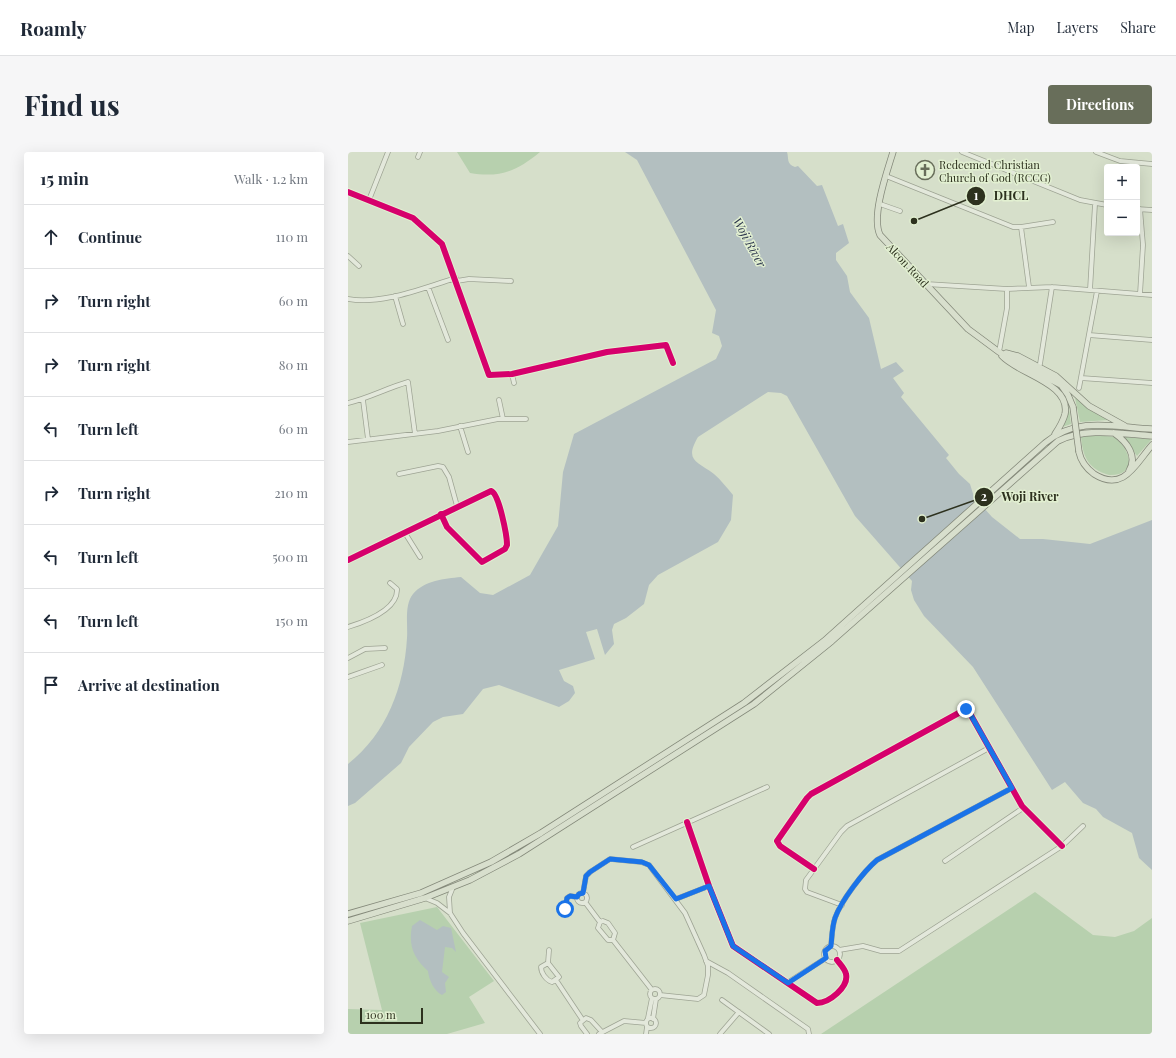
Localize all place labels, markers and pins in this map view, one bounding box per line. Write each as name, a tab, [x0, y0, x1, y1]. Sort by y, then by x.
place label: Redeemed Christian Church of God (RCCG)	[939, 157, 1051, 185]
church icon: Redeemed Christian Church of God (RCCG)	[914, 159, 936, 181]
callout: DHCL	[966, 184, 1037, 208]
callout: Woji River	[974, 485, 1067, 509]

